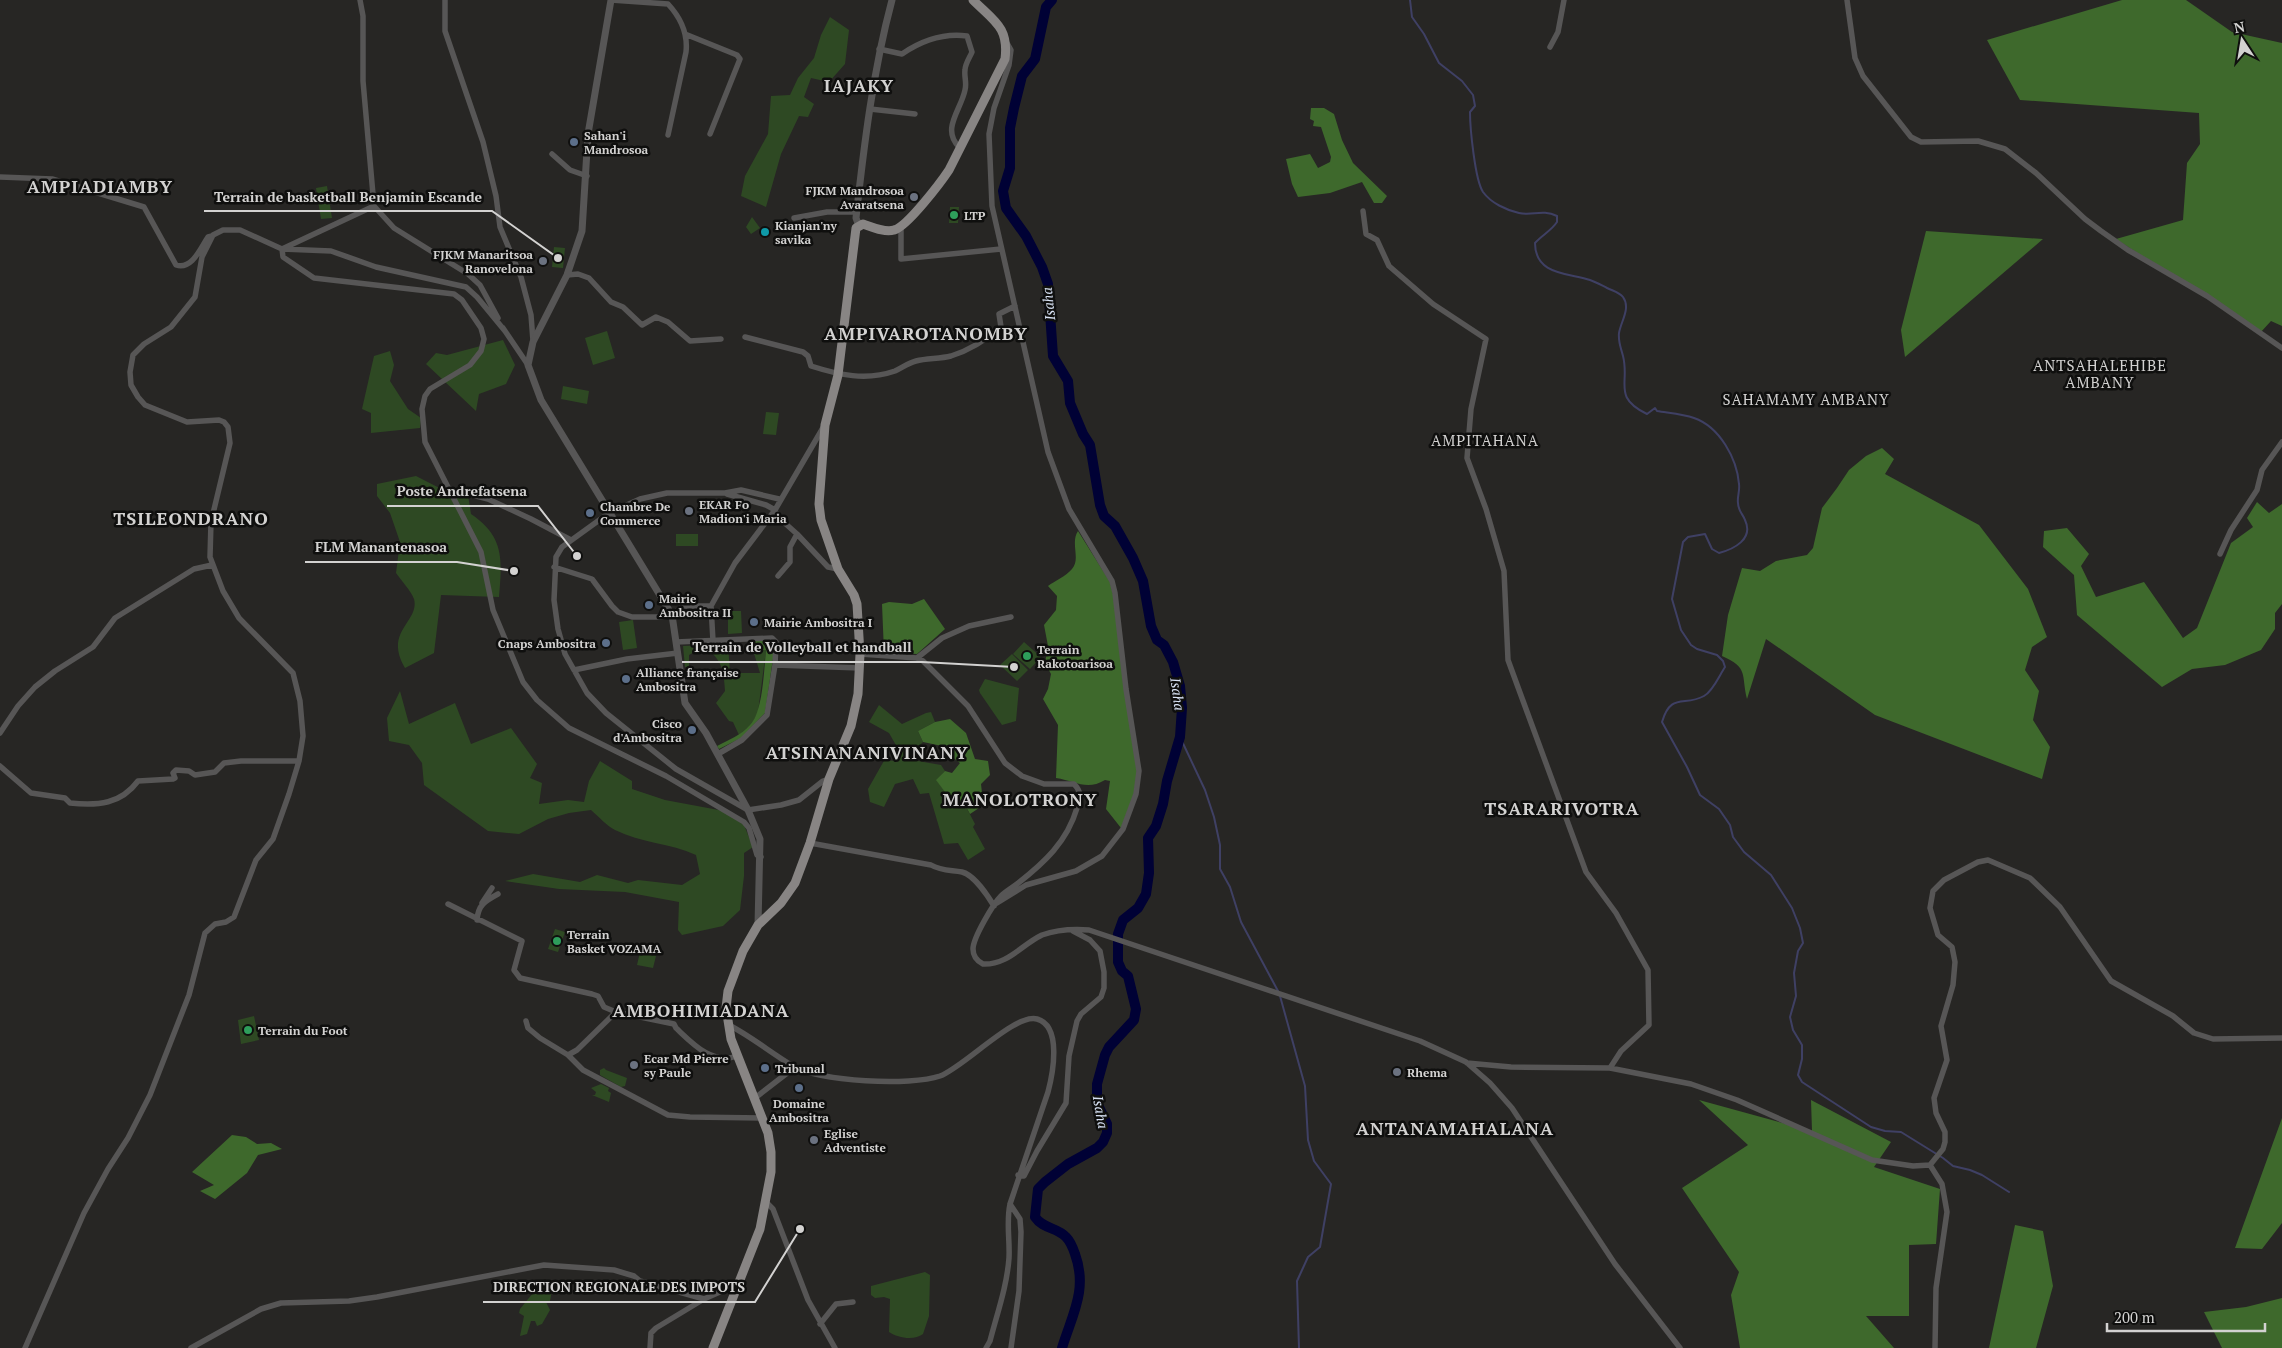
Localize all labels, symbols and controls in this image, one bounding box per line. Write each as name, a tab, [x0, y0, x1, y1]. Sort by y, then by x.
north arrow	[2217, 15, 2267, 65]
text: N	[2232, 16, 2247, 37]
district label: IAJAKY	[824, 73, 894, 97]
place label: Sahan'i Mandrosoa	[584, 128, 649, 157]
marker: Sahan'i Mandrosoa	[568, 136, 580, 148]
district label: AMPIADIAMBY	[27, 174, 173, 198]
callout: Terrain de basketball Benjamin Escande	[204, 182, 492, 211]
place label: FJKM Mandrosoa Avaratsena	[806, 183, 904, 212]
text: Terrain de basketball Benjamin Escande	[214, 187, 483, 206]
marker: FJKM Mandrosoa Avaratsena	[908, 191, 920, 203]
place label: LTP	[964, 208, 986, 223]
marker: LTP	[948, 209, 960, 221]
place label: Kianjan'ny savika	[775, 218, 838, 247]
marker: Kianjan'ny savika	[759, 226, 771, 238]
place label: FJKM Manaritsoa Ranovelona	[433, 247, 533, 276]
marker: FJKM Manaritsoa Ranovelona	[537, 255, 549, 267]
water label: Isaha	[1037, 286, 1059, 323]
district label: AMPIVAROTANOMBY	[824, 321, 1028, 345]
district label: ANTSAHALEHIBE AMBANY	[2033, 355, 2167, 392]
district label: SAHAMAMY AMBANY	[1722, 389, 1890, 409]
district label: AMPITAHANA	[1431, 430, 1539, 450]
callout: Poste Andrefatsena	[387, 477, 538, 506]
text: Poste Andrefatsena	[397, 481, 527, 500]
place label: EKAR Fo Madion'i Maria	[699, 497, 787, 526]
place label: Chambre De Commerce	[600, 499, 671, 528]
marker: EKAR Fo Madion'i Maria	[683, 505, 695, 517]
district label: TSILEONDRANO	[113, 506, 269, 530]
marker: Chambre De Commerce	[584, 507, 596, 519]
callout: FLM Manantenasoa	[305, 533, 457, 562]
text: FLM Manantenasoa	[315, 537, 447, 556]
place label: Mairie Ambositra II	[659, 591, 732, 620]
marker: Mairie Ambositra II	[643, 599, 655, 611]
place label: Mairie Ambositra I	[764, 615, 873, 630]
marker: Mairie Ambositra I	[748, 616, 760, 628]
callout: Terrain de Volleyball et handball	[682, 633, 922, 662]
place label: Cnaps Ambositra	[498, 636, 596, 651]
marker: Cnaps Ambositra	[600, 637, 612, 649]
text: Terrain de Volleyball et handball	[692, 637, 912, 656]
place label: Terrain Rakotoarisoa	[1037, 642, 1113, 671]
marker: Terrain Rakotoarisoa	[1021, 650, 1033, 662]
place label: Alliance française Ambositra	[636, 665, 739, 694]
marker: Alliance française Ambositra	[620, 673, 632, 685]
water label: Isaha	[1166, 675, 1190, 712]
place label: Cisco d'Ambositra	[613, 716, 682, 745]
marker: Cisco d'Ambositra	[686, 724, 698, 736]
district label: ATSINANANIVINANY	[765, 740, 969, 764]
district label: MANOLOTRONY	[942, 787, 1098, 811]
district label: TSARARIVOTRA	[1484, 796, 1640, 820]
place label: Terrain Basket VOZAMA	[567, 927, 661, 956]
marker: Terrain Basket VOZAMA	[551, 935, 563, 947]
district label: AMBOHIMIADANA	[612, 998, 790, 1022]
place label: Terrain du Foot	[258, 1023, 348, 1038]
marker: Terrain du Foot	[242, 1024, 254, 1036]
place label: Ecar Md Pierre sy Paule	[644, 1051, 729, 1080]
marker: Ecar Md Pierre sy Paule	[628, 1059, 640, 1071]
place label: Tribunal	[775, 1061, 825, 1076]
marker: Tribunal	[759, 1062, 771, 1074]
place label: Rhema	[1407, 1065, 1448, 1080]
marker: Rhema	[1391, 1066, 1403, 1078]
marker: Domaine Ambositra	[793, 1082, 805, 1094]
water label: Isaha	[1089, 1093, 1113, 1130]
place label: Domaine Ambositra	[769, 1096, 829, 1125]
district label: ANTANAMAHALANA	[1356, 1116, 1554, 1140]
place label: Eglise Adventiste	[824, 1126, 886, 1155]
marker: Eglise Adventiste	[808, 1134, 820, 1146]
callout: DIRECTION REGIONALE DES IMPOTS	[483, 1273, 755, 1302]
text: DIRECTION REGIONALE DES IMPOTS	[493, 1277, 745, 1296]
scale bar	[2107, 1300, 2264, 1332]
text: 200 m	[2114, 1307, 2155, 1327]

